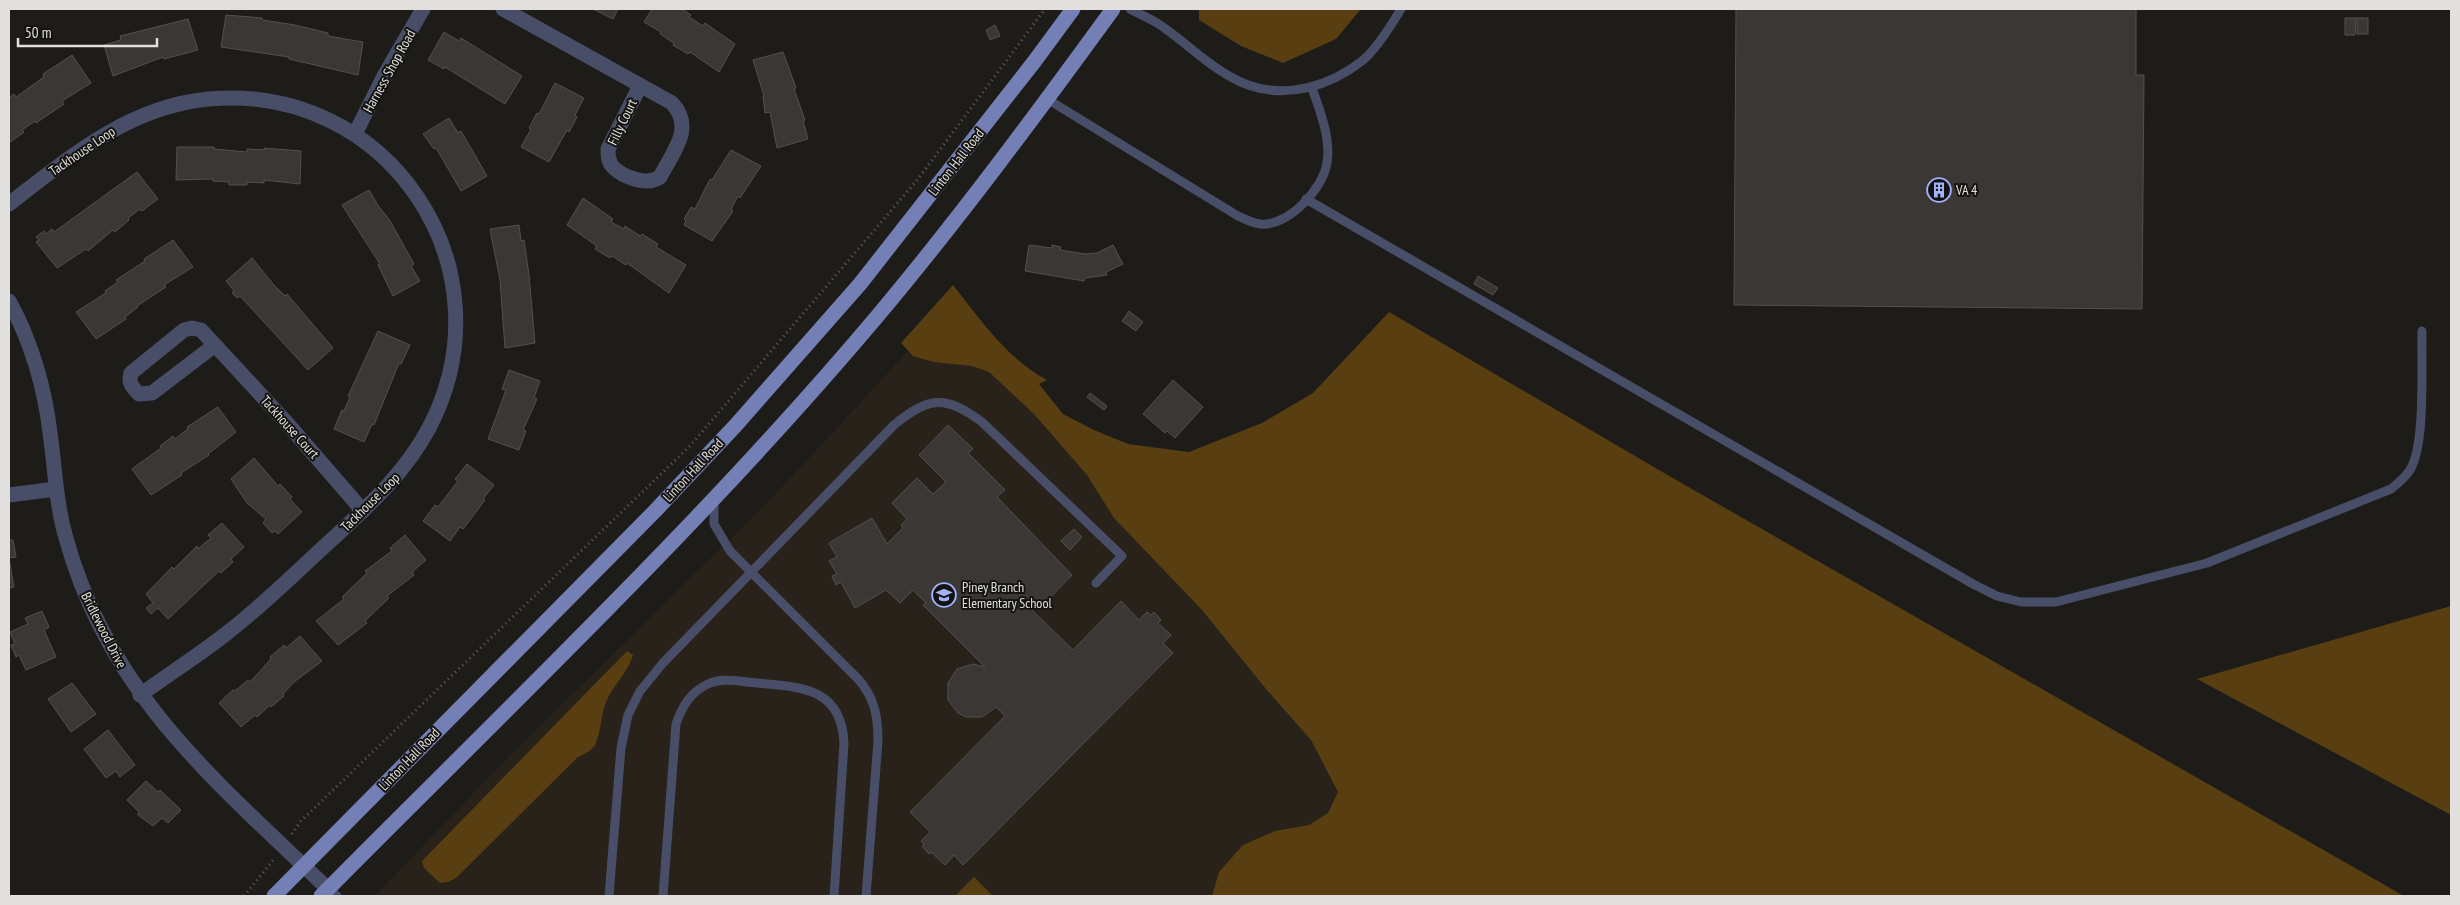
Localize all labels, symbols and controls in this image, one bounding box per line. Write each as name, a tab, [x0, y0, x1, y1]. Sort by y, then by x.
scale bar	[18, 15, 156, 47]
text: 50 m	[25, 23, 51, 42]
street label: Harness Shop Road	[359, 26, 419, 116]
street label: Filly Court	[603, 96, 641, 148]
street label: Tackhouse Loop	[45, 122, 119, 180]
street label: Linton Hall Road	[924, 125, 988, 199]
building icon: VA 4	[1926, 177, 1952, 203]
place label: VA 4	[1955, 181, 1978, 199]
street label: Tackhouse Court	[257, 392, 323, 462]
street label: Linton Hall Road	[659, 434, 727, 506]
street label: Tackhouse Loop	[337, 469, 403, 535]
place label: Piney Branch Elementary School	[962, 578, 1052, 612]
school or university icon: Piney Branch Elementary School	[931, 582, 957, 608]
street label: Bridlewood Drive	[77, 589, 131, 671]
street label: Linton Hall Road	[375, 724, 443, 794]

